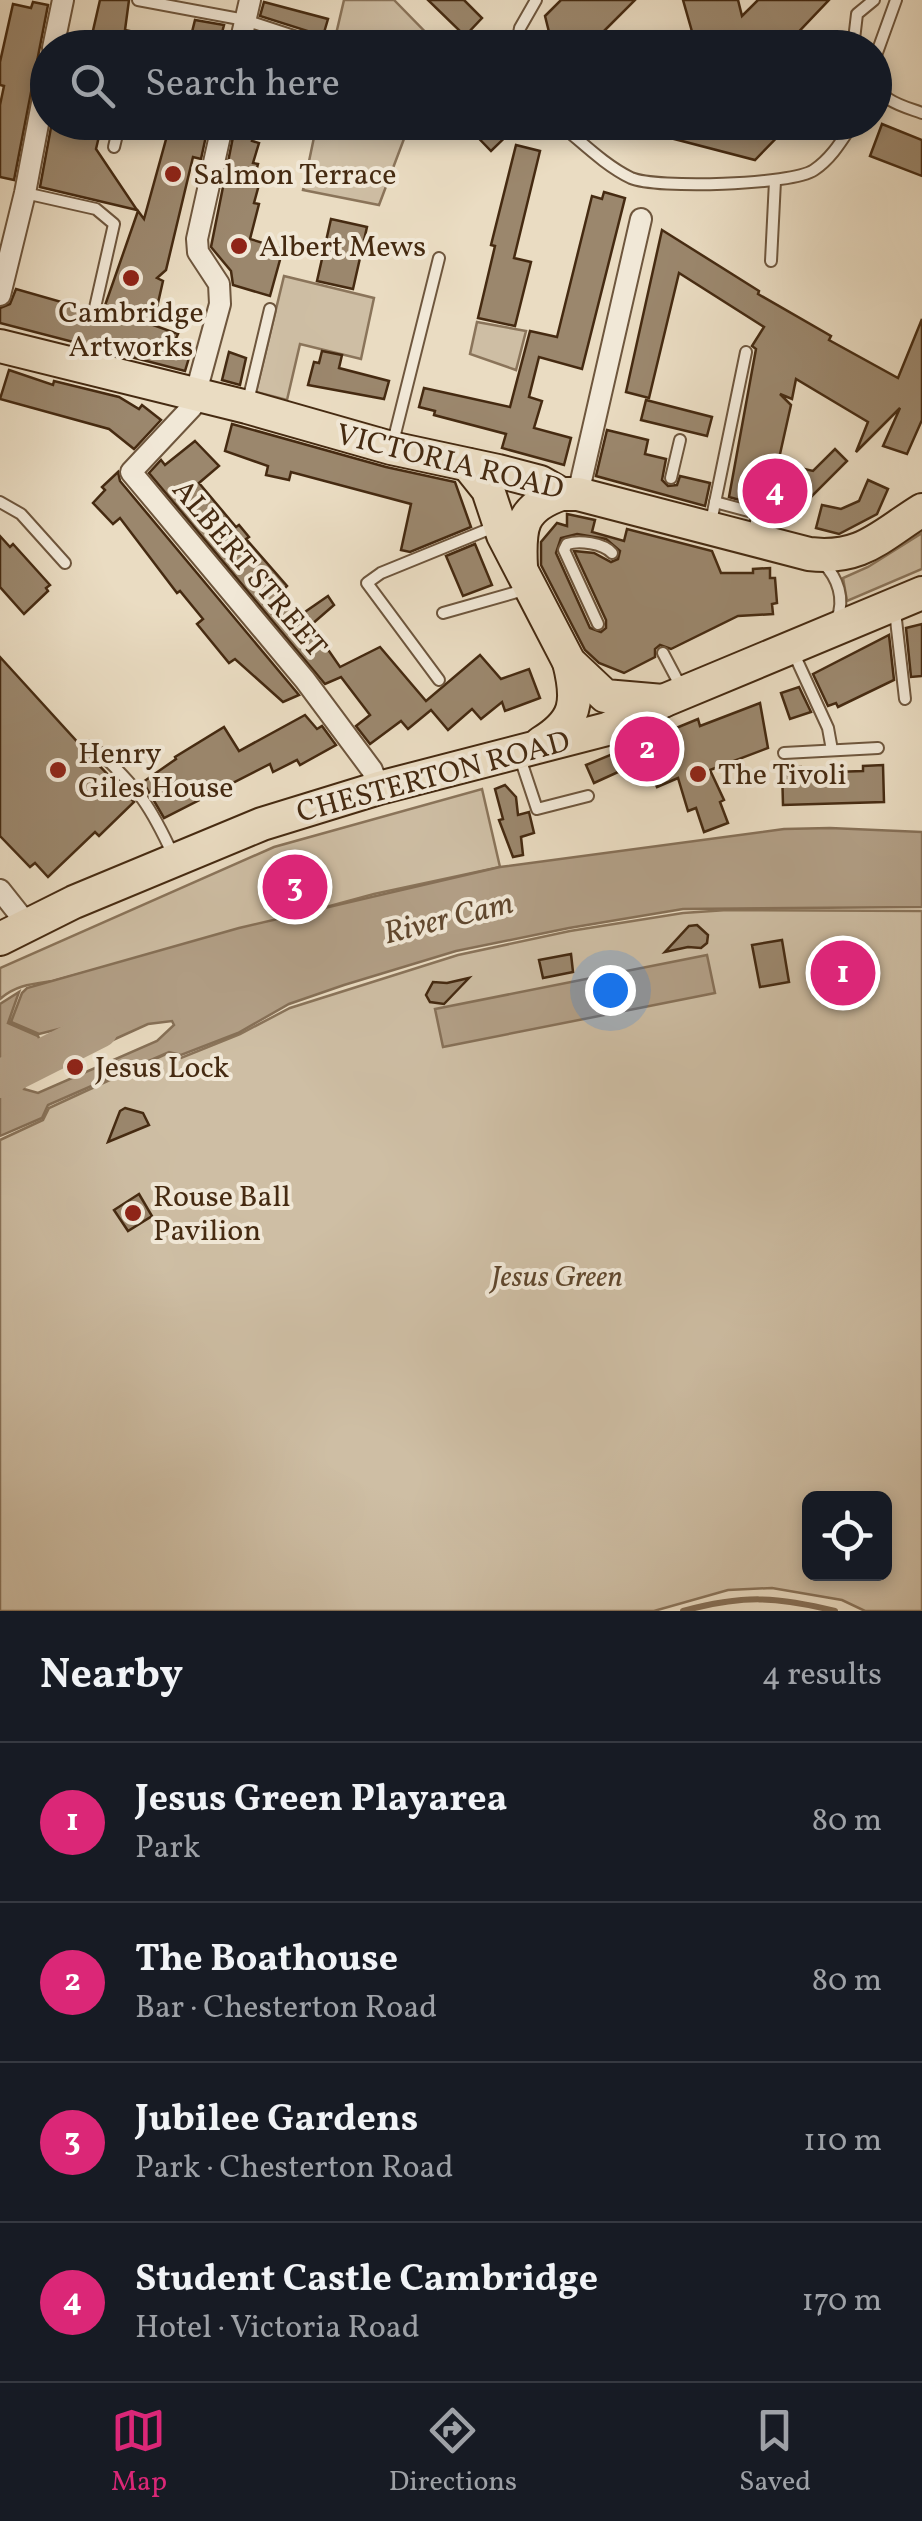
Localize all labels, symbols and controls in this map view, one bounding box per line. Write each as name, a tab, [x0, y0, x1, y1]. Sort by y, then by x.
search box	[30, 30, 892, 140]
icon: search	[65, 58, 120, 113]
text: Search here	[145, 59, 340, 112]
place label: Salmon Terrace	[193, 155, 396, 197]
marker: Salmon Terrace	[162, 163, 184, 185]
place label: Albert Mews	[259, 227, 426, 269]
marker: Albert Mews	[228, 235, 250, 257]
marker: Cambridge Artworks	[120, 267, 142, 289]
place label: Cambridge Artworks	[58, 293, 204, 369]
street label: VICTORIA ROAD	[331, 414, 568, 512]
pin: 4	[742, 454, 808, 528]
street label: ALBERT STREET	[161, 471, 336, 668]
pin: 2	[614, 712, 680, 786]
street label: CHESTERTON ROAD	[292, 721, 575, 835]
place label: Henry Giles House	[78, 734, 234, 810]
place label: The Tivoli	[718, 755, 846, 797]
marker: Henry Giles House	[47, 759, 69, 781]
marker: The Tivoli	[687, 763, 709, 785]
pin: 3	[262, 850, 328, 924]
water label: River Cam	[379, 883, 518, 957]
pin: 1	[810, 936, 876, 1010]
your location	[585, 965, 636, 1016]
place label: Jesus Lock	[95, 1048, 229, 1090]
marker: Jesus Lock	[64, 1056, 86, 1078]
place label: Rouse Ball Pavilion	[153, 1177, 290, 1253]
marker: Rouse Ball Pavilion	[122, 1202, 144, 1224]
park label: Jesus Green	[488, 1257, 623, 1299]
map controls	[802, 1491, 892, 1581]
button: locate	[802, 1491, 892, 1581]
text: Nearby	[40, 1647, 183, 1706]
text: 4 results	[762, 1654, 882, 1698]
text: Jesus Green Playarea	[135, 1774, 507, 1827]
text: 1	[66, 1800, 79, 1844]
text: 80 m	[812, 1800, 882, 1844]
text: Park	[135, 1827, 200, 1871]
text: The Boathouse	[135, 1934, 398, 1987]
text: 2	[64, 1960, 81, 2004]
text: 80 m	[812, 1960, 882, 2004]
text: Bar · Chesterton Road	[135, 1987, 437, 2031]
text: Jubilee Gardens	[135, 2094, 418, 2147]
text: 3	[64, 2120, 81, 2164]
text: 110 m	[803, 2120, 882, 2164]
text: Park · Chesterton Road	[135, 2147, 453, 2191]
text: Student Castle Cambridge	[135, 2254, 598, 2307]
text: 4	[63, 2280, 82, 2324]
text: 170 m	[801, 2280, 882, 2324]
text: Hotel · Victoria Road	[135, 2307, 420, 2351]
tab: Map	[111, 2403, 167, 2502]
tab: Directions	[389, 2403, 517, 2502]
tab: Saved	[739, 2403, 811, 2502]

